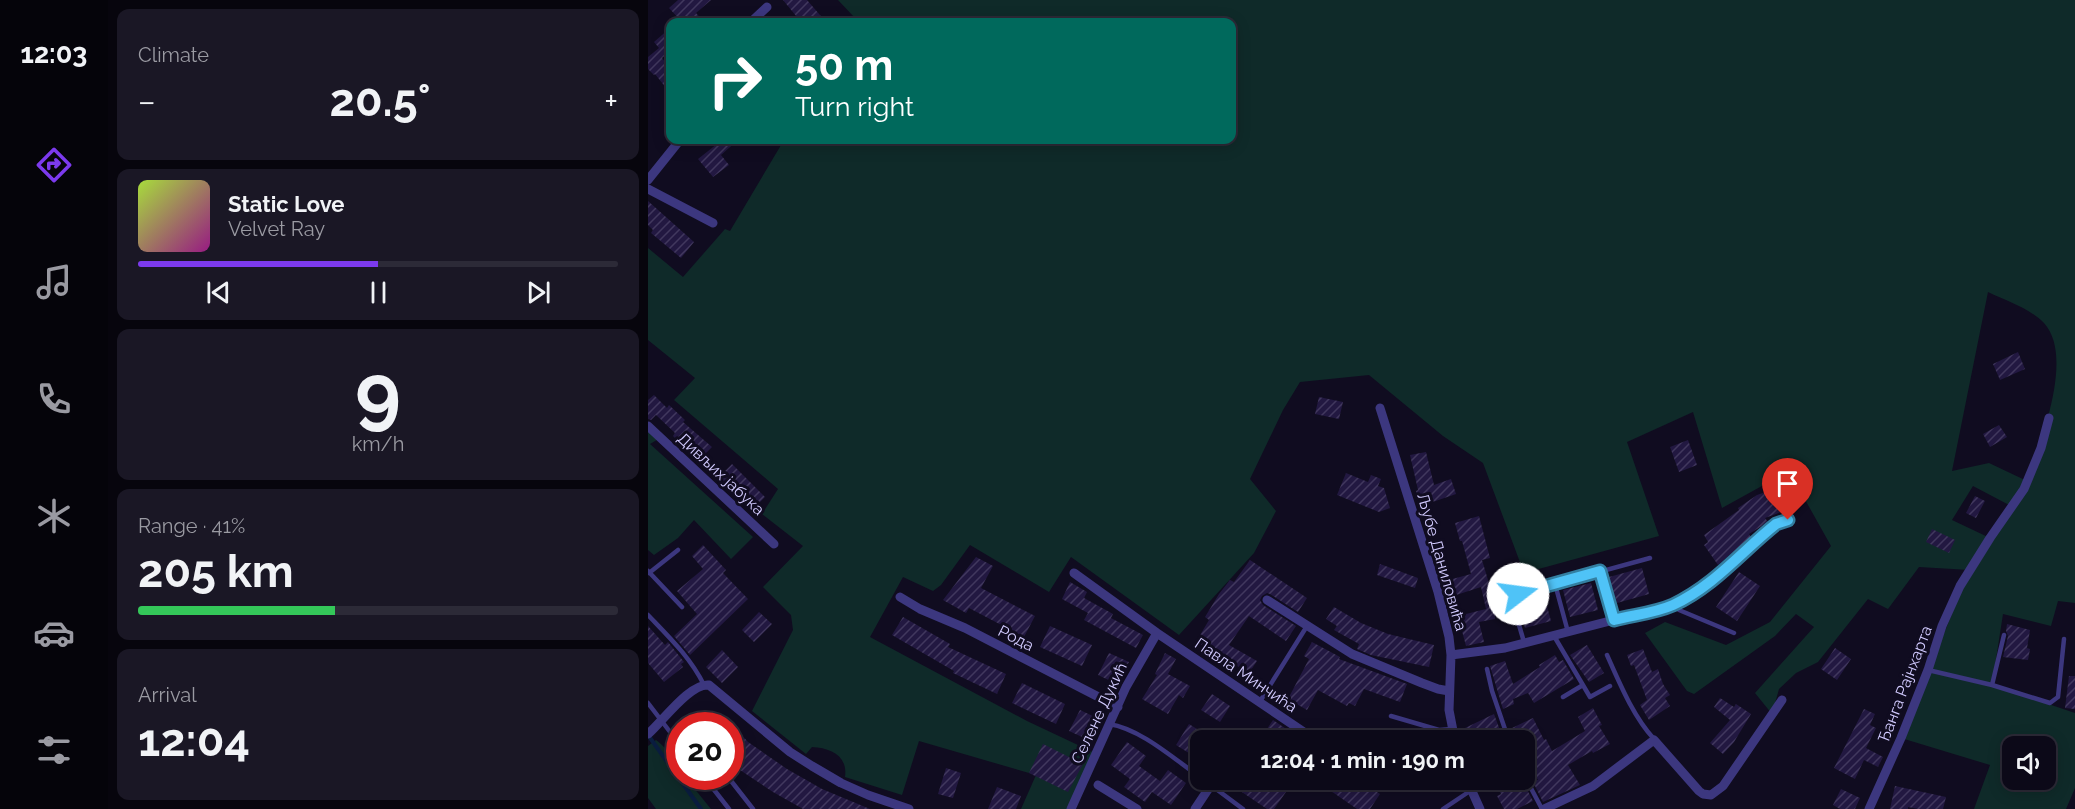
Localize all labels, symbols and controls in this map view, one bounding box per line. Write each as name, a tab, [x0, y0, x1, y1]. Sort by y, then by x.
text: 12:03	[21, 38, 87, 69]
text: 50 m	[795, 41, 893, 90]
icon: right	[696, 42, 774, 120]
text: Climate	[138, 43, 209, 67]
text: 20.5°	[330, 74, 430, 127]
text: −	[138, 82, 156, 121]
text: +	[604, 82, 618, 121]
text: Turn right	[795, 91, 914, 122]
icon: directions	[33, 144, 75, 186]
text: Static Love	[228, 191, 345, 217]
text: Velvet Ray	[228, 217, 325, 241]
icon: music	[33, 261, 75, 303]
icon: previous	[202, 276, 235, 309]
icon: pause	[362, 276, 395, 309]
icon: next	[522, 276, 555, 309]
text: 9	[355, 347, 401, 438]
icon: phone	[33, 378, 75, 420]
street label: Дивљих јабука	[674, 429, 768, 519]
text: km/h	[352, 432, 404, 456]
pin	[1762, 458, 1813, 520]
icon: arrive	[1771, 467, 1804, 500]
street label: Љубе Даниловића	[1413, 491, 1471, 633]
icon: climate	[33, 495, 75, 537]
text: Range · 41%	[138, 514, 245, 538]
text: 205 km	[138, 545, 294, 598]
position arrow	[1486, 562, 1550, 626]
icon: car	[33, 612, 75, 654]
street label: Рода	[995, 621, 1037, 655]
street label: Ђанга Рајнхарта	[1874, 623, 1936, 745]
street label: Павла Минчића	[1191, 634, 1301, 716]
street label: Селене Дукић	[1067, 659, 1131, 767]
text: Arrival	[138, 683, 197, 707]
speed limit sign: 20	[666, 712, 744, 790]
text: 12:04	[138, 714, 250, 767]
icon: filters	[33, 729, 75, 771]
map controls	[2002, 736, 2056, 790]
button: sound	[2002, 736, 2056, 790]
text: 12:04 · 1 min · 190 m	[1260, 747, 1465, 773]

